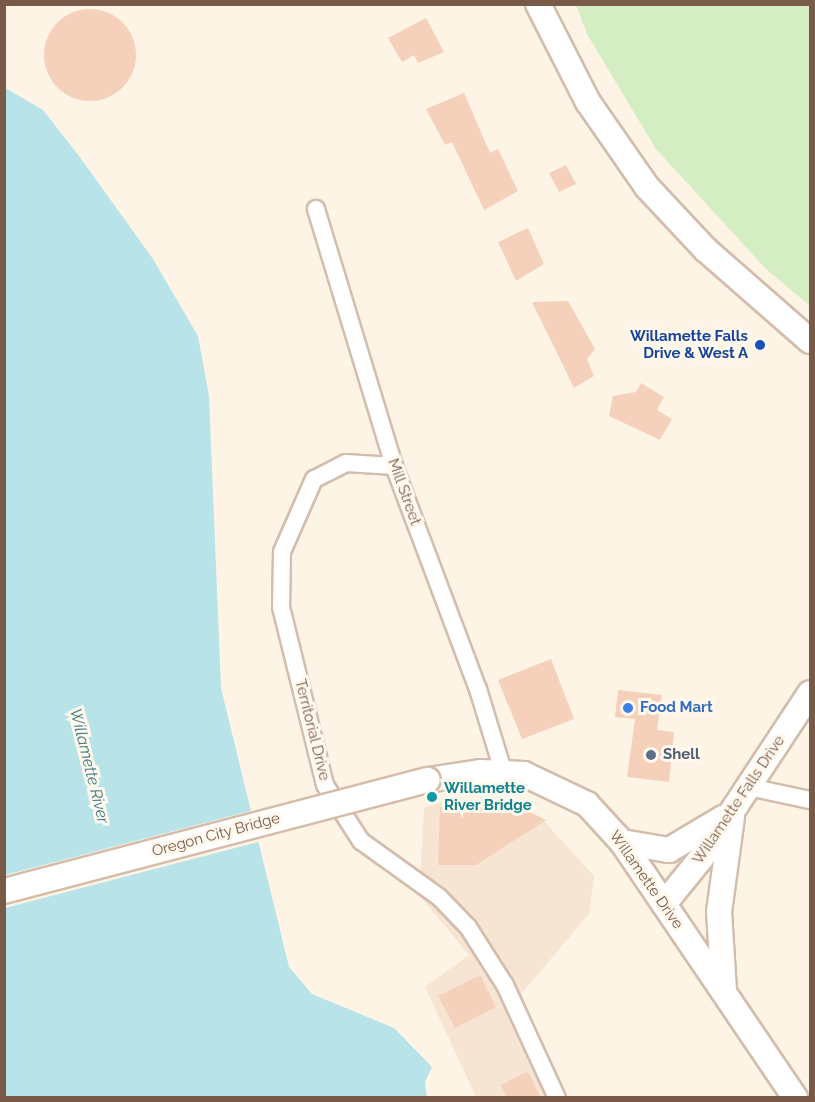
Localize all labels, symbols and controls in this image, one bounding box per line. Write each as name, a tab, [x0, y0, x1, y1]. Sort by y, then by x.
place label: Willamette Falls Drive & West A	[630, 327, 748, 362]
marker: Willamette Falls Drive & West A	[753, 338, 767, 352]
street label: Mill Street	[384, 456, 424, 528]
street label: Territorial Drive	[291, 677, 333, 783]
place label: Food Mart	[640, 699, 713, 717]
marker: Food Mart	[621, 701, 635, 715]
water label: Willamette River	[65, 707, 113, 825]
street label: Willamette Falls Drive	[689, 732, 789, 868]
place label: Shell	[663, 746, 700, 764]
marker: Shell	[644, 748, 658, 762]
place label: Willamette River Bridge	[444, 779, 532, 814]
marker: Willamette River Bridge	[425, 790, 439, 804]
street label: Oregon City Bridge	[150, 809, 282, 861]
street label: Willamette Drive	[605, 827, 687, 933]

